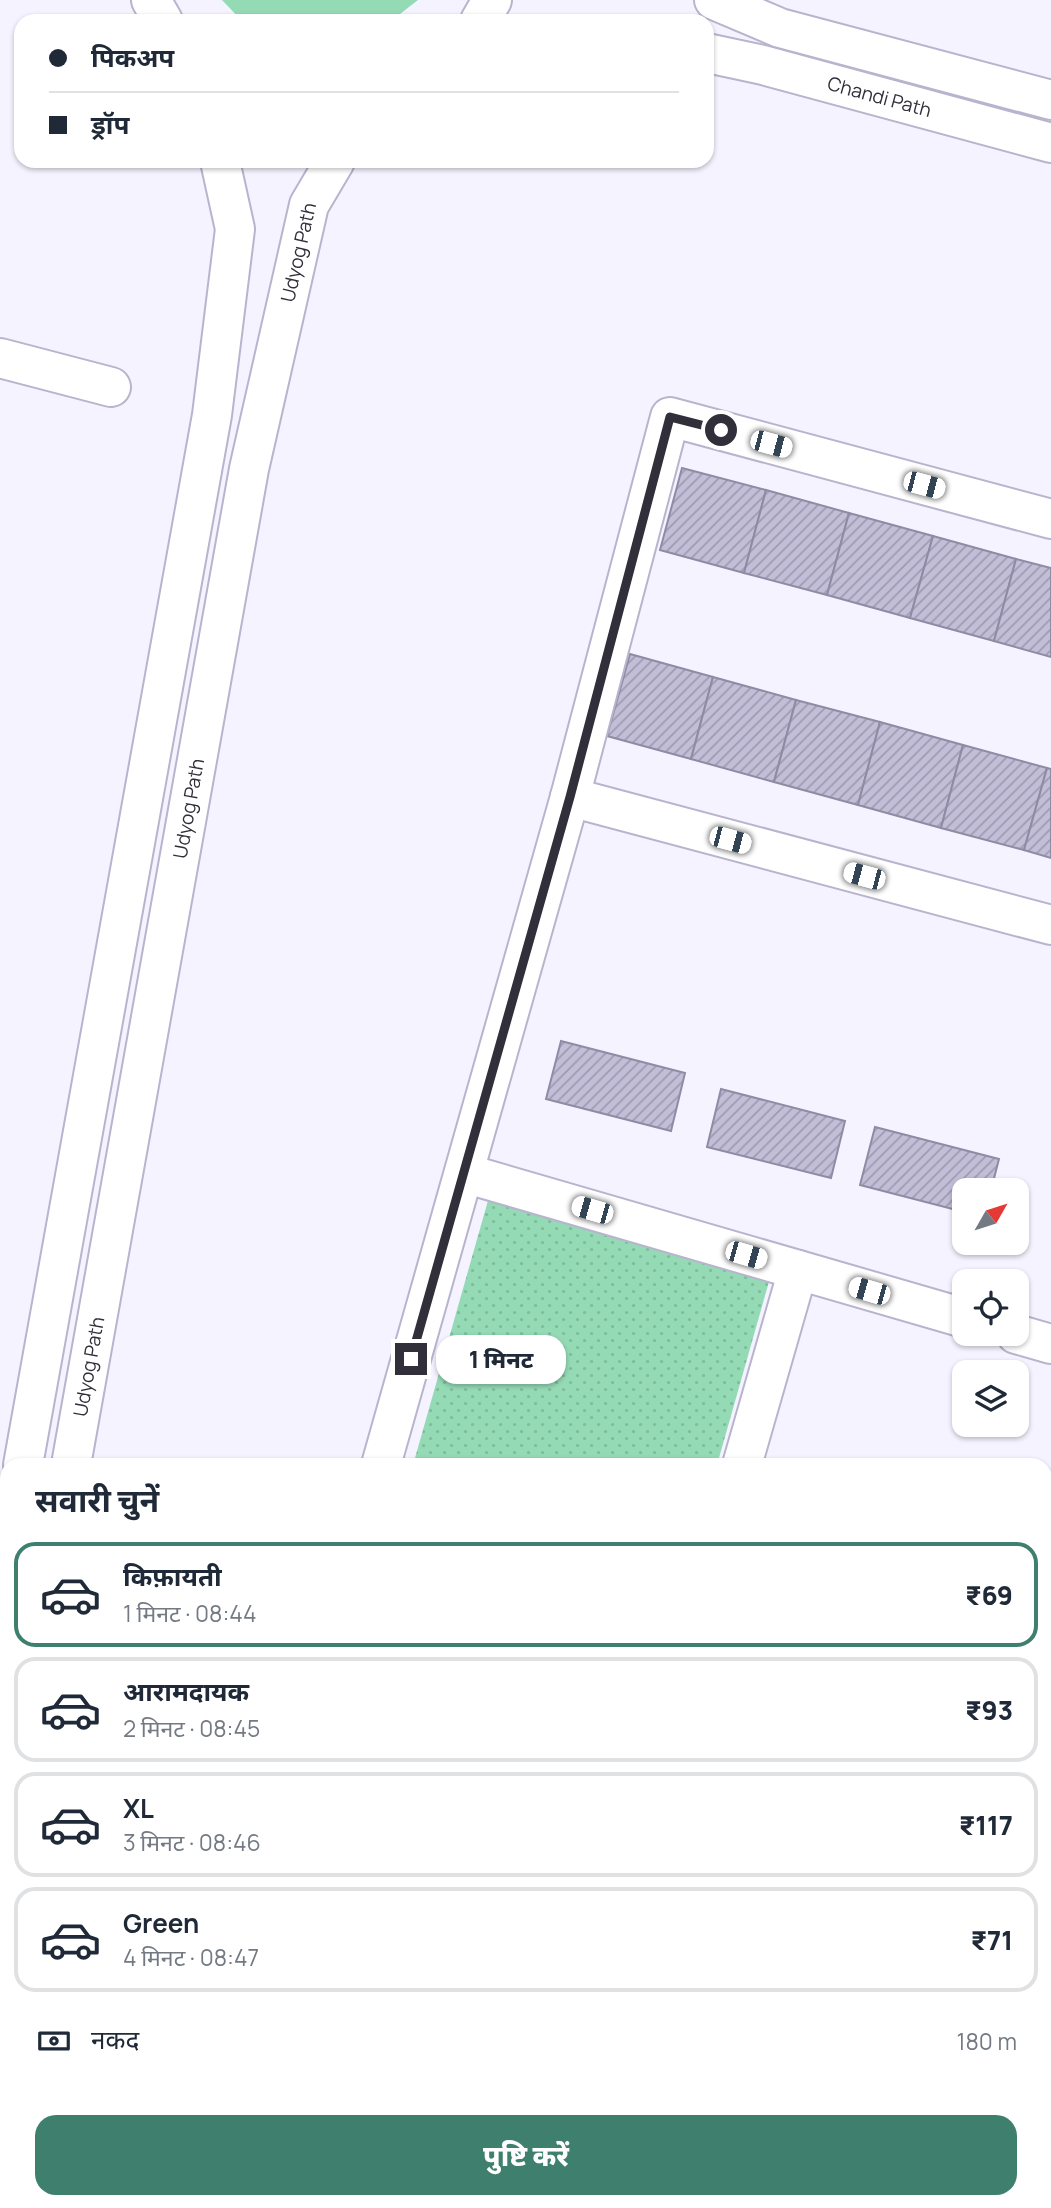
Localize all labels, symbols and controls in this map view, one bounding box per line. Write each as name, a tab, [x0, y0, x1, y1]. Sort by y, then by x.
text: पिकअप	[91, 39, 174, 75]
street label: Chandi Path	[825, 70, 934, 123]
text: ड्रॉप	[91, 106, 129, 142]
street label: Udyog Path	[274, 200, 322, 304]
route start	[705, 414, 737, 446]
car	[748, 428, 795, 460]
car	[901, 469, 948, 501]
street label: Udyog Path	[167, 756, 210, 860]
car	[707, 824, 754, 856]
car	[841, 860, 888, 892]
north arrow	[952, 1178, 1029, 1255]
map controls	[952, 1178, 1029, 1437]
car	[569, 1194, 616, 1226]
car	[723, 1239, 770, 1271]
button: locate	[952, 1269, 1029, 1346]
car	[846, 1275, 893, 1307]
street label: Udyog Path	[67, 1315, 110, 1419]
callout: 1 मिनट	[436, 1334, 565, 1384]
route end	[395, 1343, 427, 1375]
text: 1 मिनट	[469, 1343, 533, 1375]
button: layers	[952, 1360, 1029, 1437]
text: सवारी चुनें	[35, 1478, 159, 1522]
text: किफ़ायती	[123, 1558, 222, 1594]
icon: car	[39, 1563, 102, 1626]
text: ₹69	[965, 1577, 1013, 1613]
text: 1 मिनट · 08:44	[123, 1597, 257, 1629]
text: आरामदायक	[123, 1673, 249, 1709]
icon: car	[39, 1678, 102, 1741]
text: ₹93	[965, 1692, 1013, 1728]
text: 2 मिनट · 08:45	[123, 1712, 260, 1744]
text: XL	[123, 1790, 154, 1826]
icon: car	[39, 1793, 102, 1856]
text: ₹117	[959, 1807, 1013, 1843]
text: 3 मिनट · 08:46	[123, 1826, 261, 1858]
text: Green	[123, 1905, 199, 1941]
icon: car	[39, 1908, 102, 1971]
text: ₹71	[971, 1922, 1013, 1958]
text: 4 मिनट · 08:47	[123, 1941, 259, 1973]
text: नकद	[91, 2021, 139, 2057]
icon: cash	[35, 2022, 73, 2060]
text: 180 m	[957, 2025, 1017, 2057]
button: पुष्टि करें	[35, 2115, 1017, 2195]

